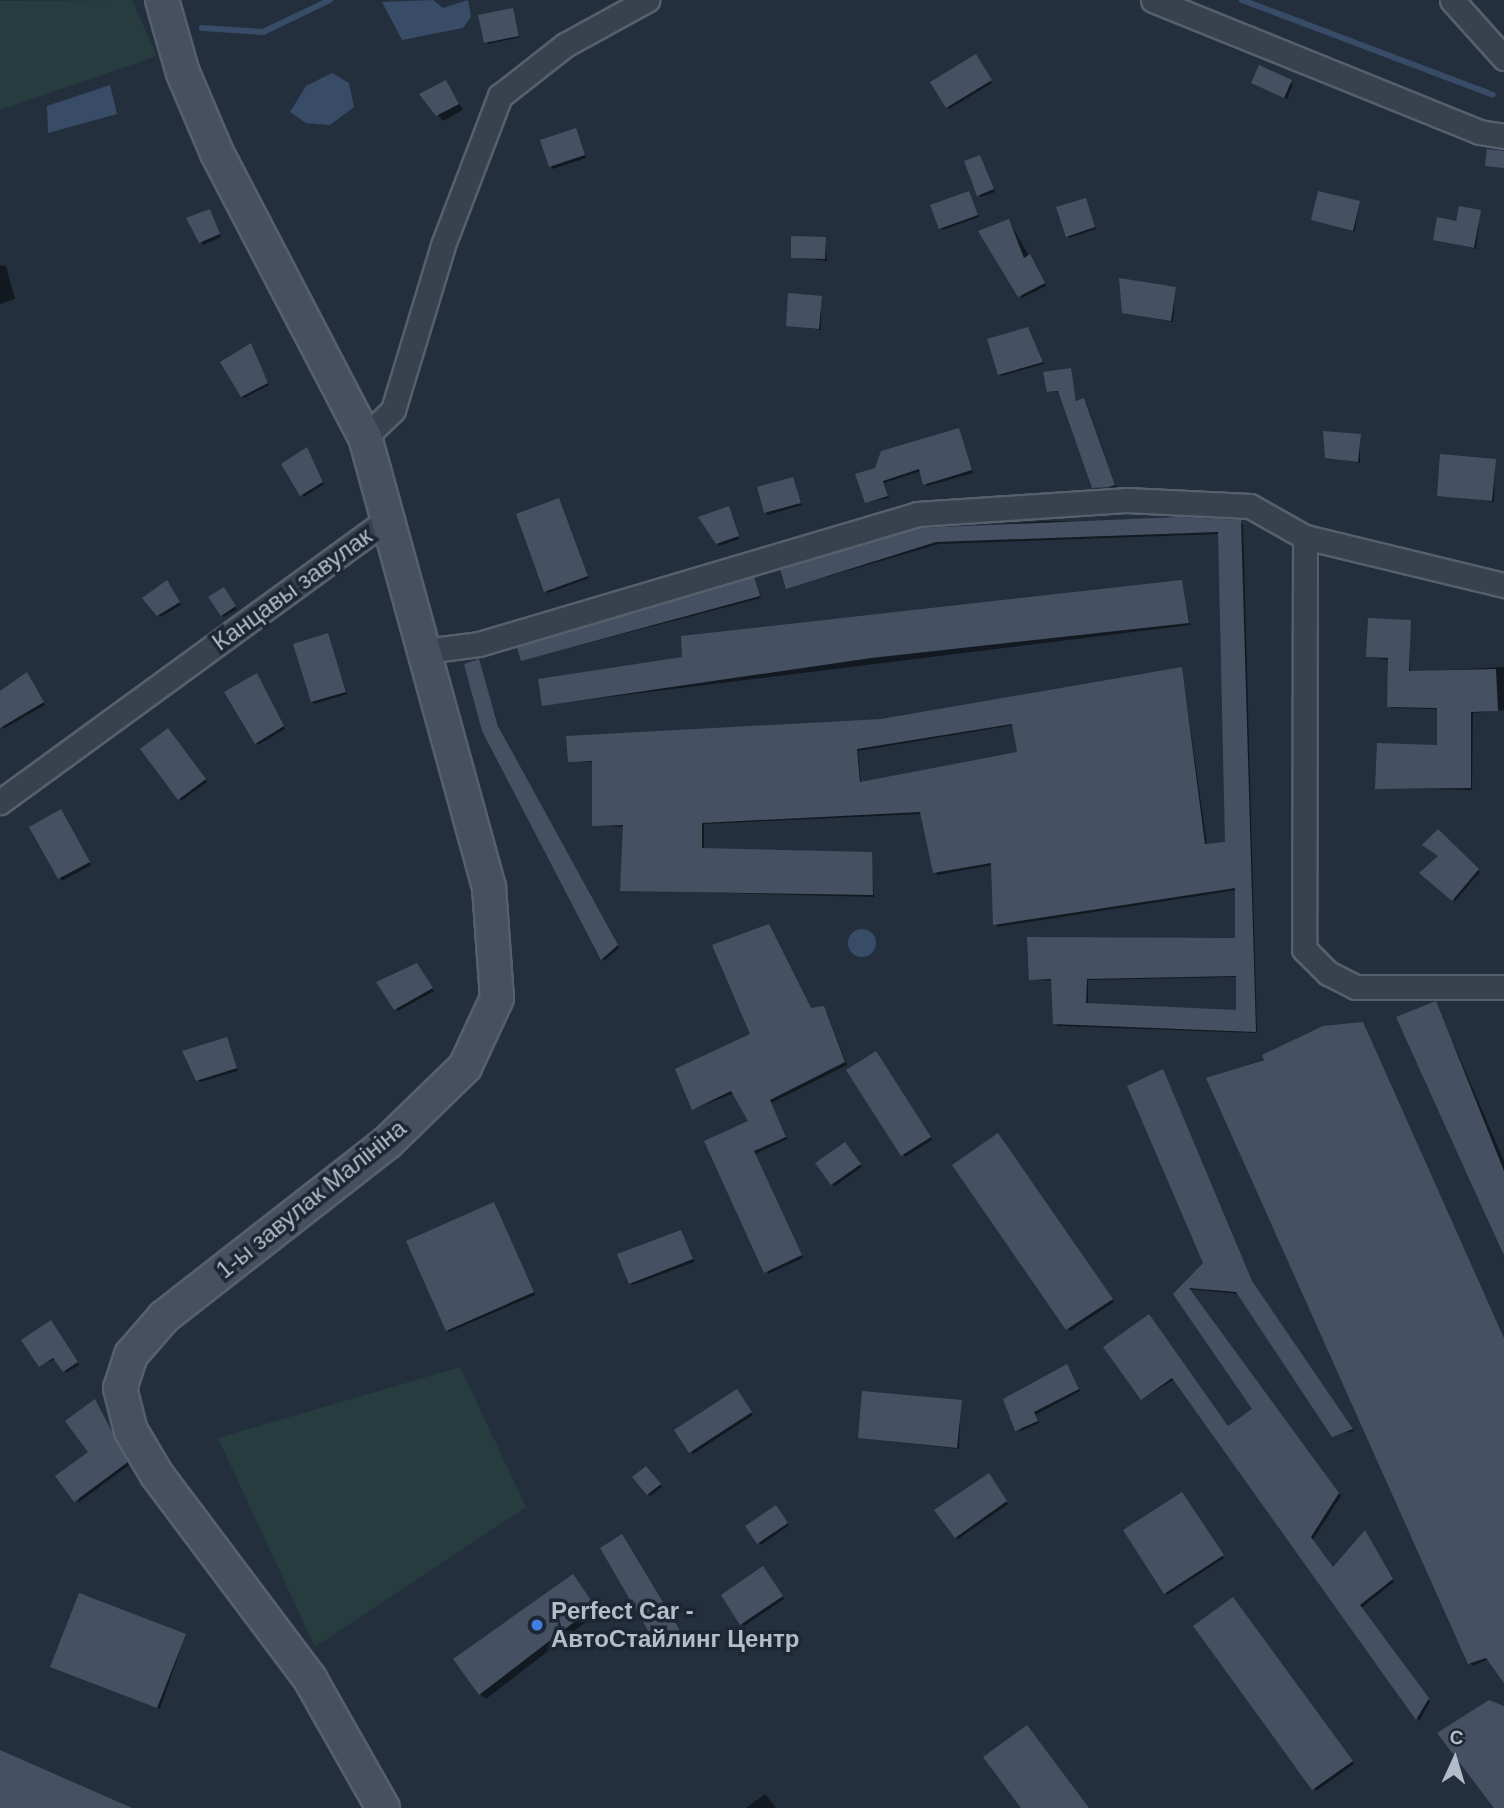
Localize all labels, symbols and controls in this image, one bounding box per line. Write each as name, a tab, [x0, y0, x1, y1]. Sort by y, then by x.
street label: Канцавы завулак	[207, 521, 377, 657]
street label: 1-ы завулак Малініна	[210, 1114, 412, 1284]
place label: Perfect Car - АвтоСтайлинг Центр	[551, 1597, 799, 1653]
marker: Perfect Car - АвтоСтайлинг Центр	[529, 1617, 545, 1633]
north arrow	[1420, 1724, 1490, 1794]
text: С	[1449, 1727, 1464, 1749]

